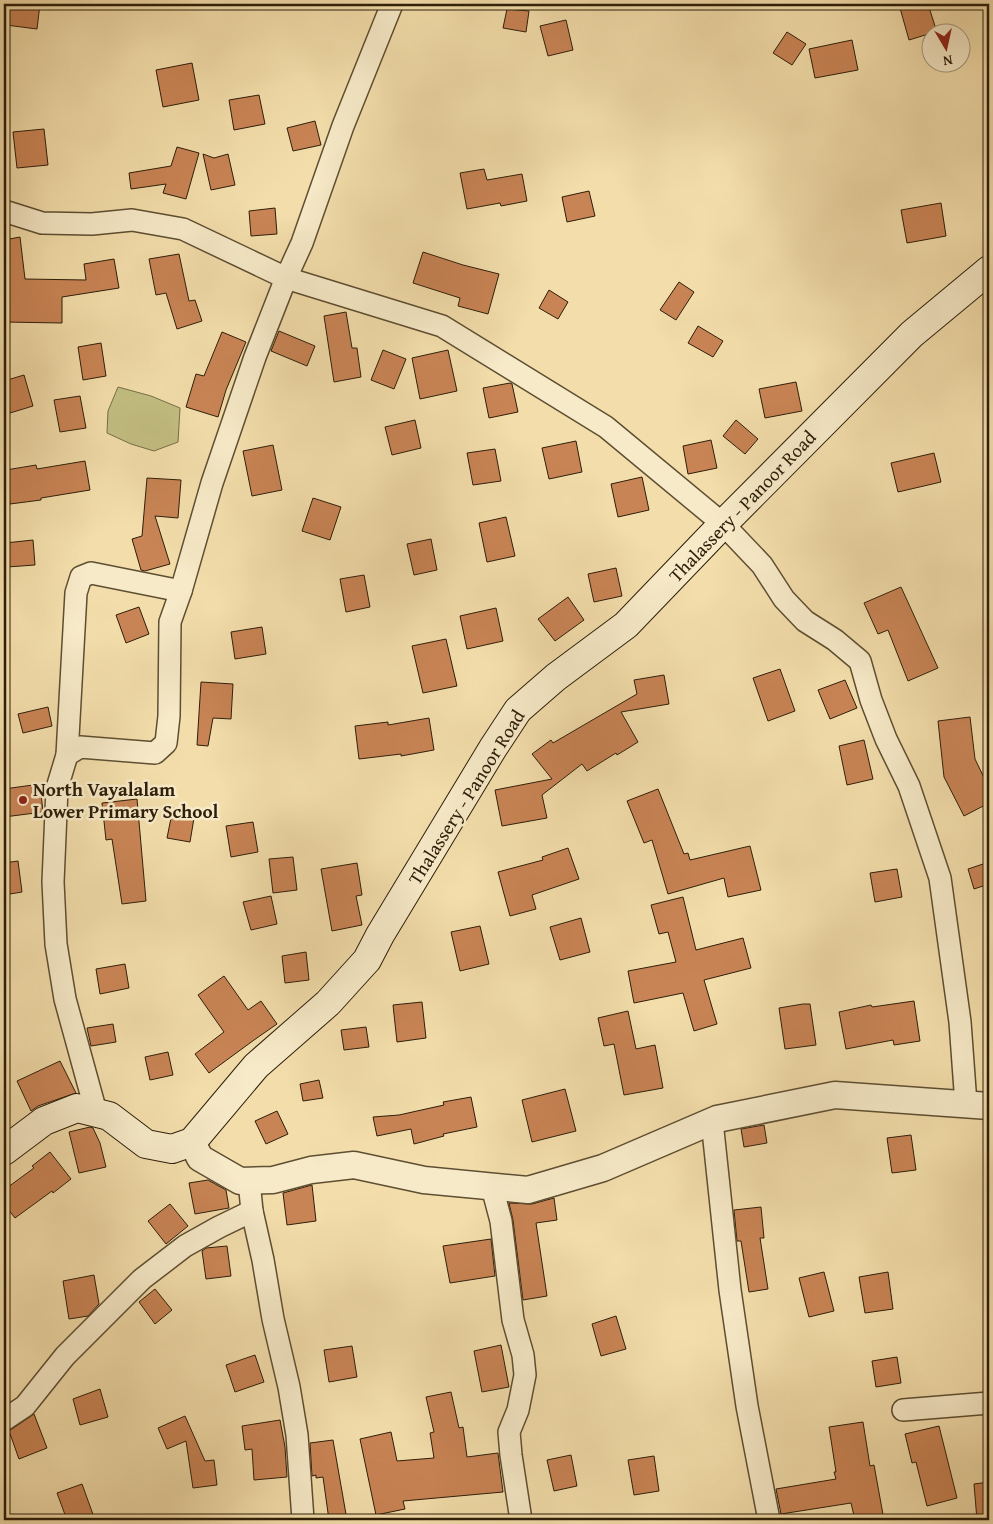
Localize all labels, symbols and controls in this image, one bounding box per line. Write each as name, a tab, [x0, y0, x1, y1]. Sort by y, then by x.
north arrow	[920, 22, 970, 72]
text: N	[941, 50, 954, 72]
street label: Thalassery - Panoor Road	[662, 423, 823, 588]
street label: Thalassery - Panoor Road	[401, 703, 532, 890]
place label: North Vayalalam Lower Primary School	[33, 775, 219, 825]
marker: North Vayalalam Lower Primary School	[17, 794, 29, 806]

